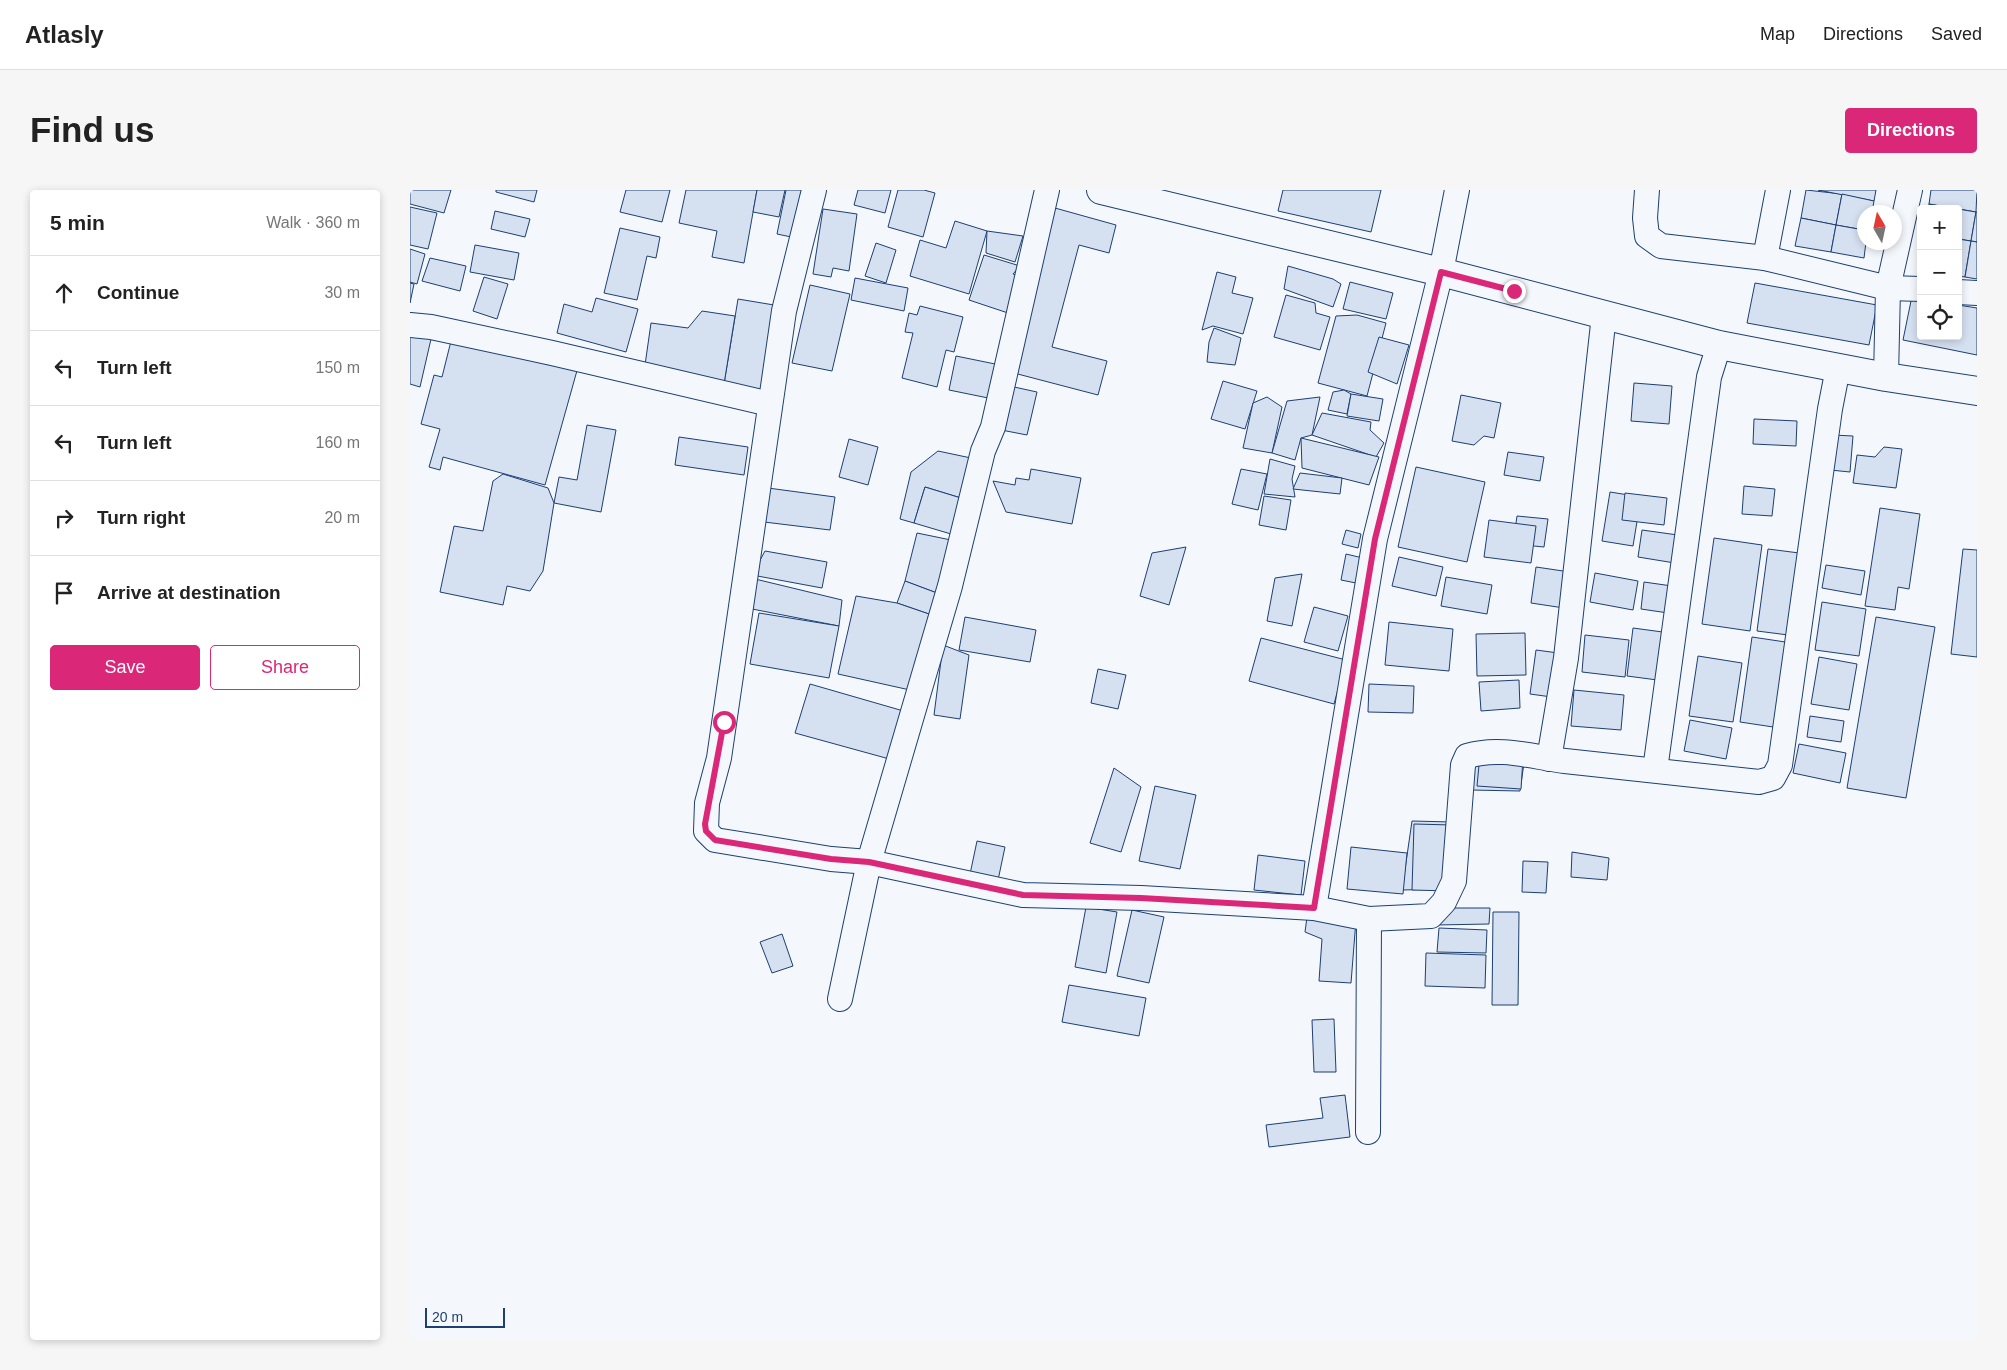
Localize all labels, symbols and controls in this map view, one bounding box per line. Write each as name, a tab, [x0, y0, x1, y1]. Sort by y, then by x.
text: Atlasly	[25, 21, 104, 48]
text: Map	[1760, 24, 1795, 44]
text: Directions	[1823, 24, 1903, 44]
text: Saved	[1931, 24, 1982, 44]
button: Directions	[1845, 108, 1977, 153]
text: Find us	[30, 110, 154, 149]
north arrow	[1857, 205, 1902, 250]
map controls	[1917, 205, 1962, 340]
button: +	[1917, 205, 1962, 250]
text: 5 min	[50, 211, 105, 234]
text: Walk · 360 m	[266, 214, 360, 231]
button: −	[1917, 250, 1962, 295]
icon: ahead	[50, 279, 78, 307]
route end	[1503, 280, 1526, 303]
text: Continue	[97, 282, 179, 303]
text: 30 m	[324, 284, 360, 301]
button: locate	[1917, 295, 1962, 340]
icon: left	[50, 354, 78, 382]
text: Turn left	[97, 357, 172, 378]
text: 150 m	[316, 359, 360, 376]
icon: left	[50, 429, 78, 457]
text: Turn left	[97, 432, 172, 453]
text: 160 m	[316, 434, 360, 451]
icon: right	[50, 504, 78, 532]
text: Turn right	[97, 507, 185, 528]
text: 20 m	[324, 509, 360, 526]
icon: arrive	[50, 579, 78, 607]
text: Arrive at destination	[97, 582, 281, 603]
button: Save	[50, 645, 200, 690]
button: Share	[210, 645, 360, 690]
route start	[713, 711, 736, 734]
scale bar	[425, 1305, 505, 1328]
text: 20 m	[432, 1309, 463, 1325]

